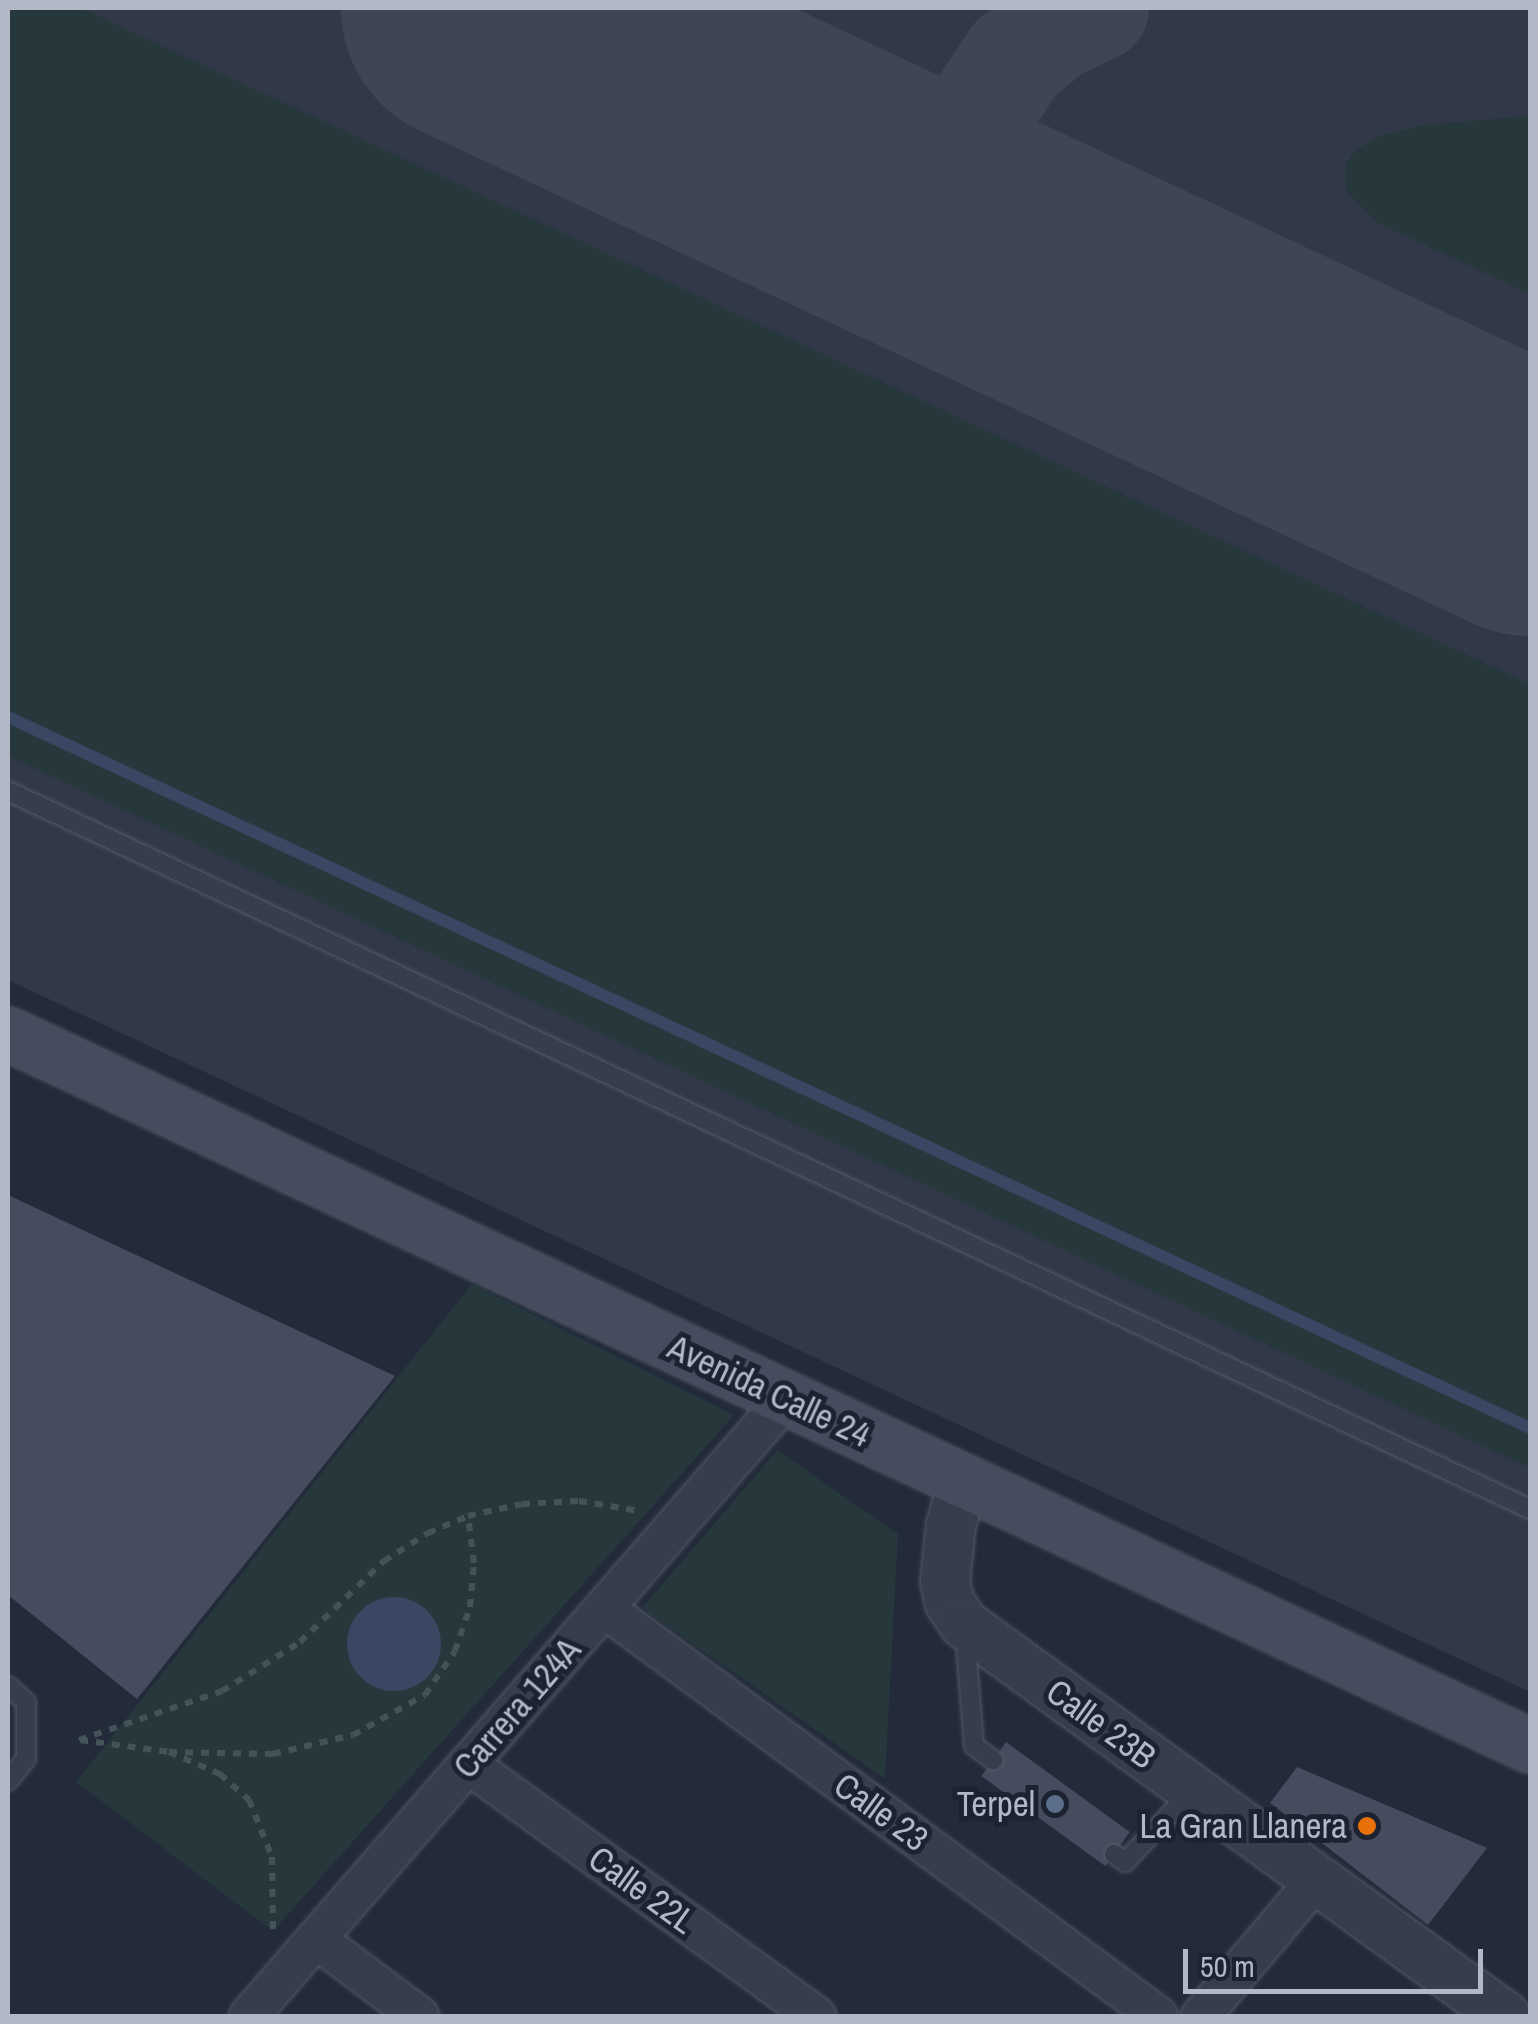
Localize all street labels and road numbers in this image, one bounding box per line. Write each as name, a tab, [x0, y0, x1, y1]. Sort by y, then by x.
street label: Avenida Calle 24	[661, 1326, 877, 1456]
street label: Carrera 124A	[445, 1629, 589, 1787]
street label: Calle 23B	[1038, 1670, 1164, 1778]
street label: Calle 23	[826, 1764, 936, 1860]
street label: Calle 22L	[581, 1837, 703, 1943]

